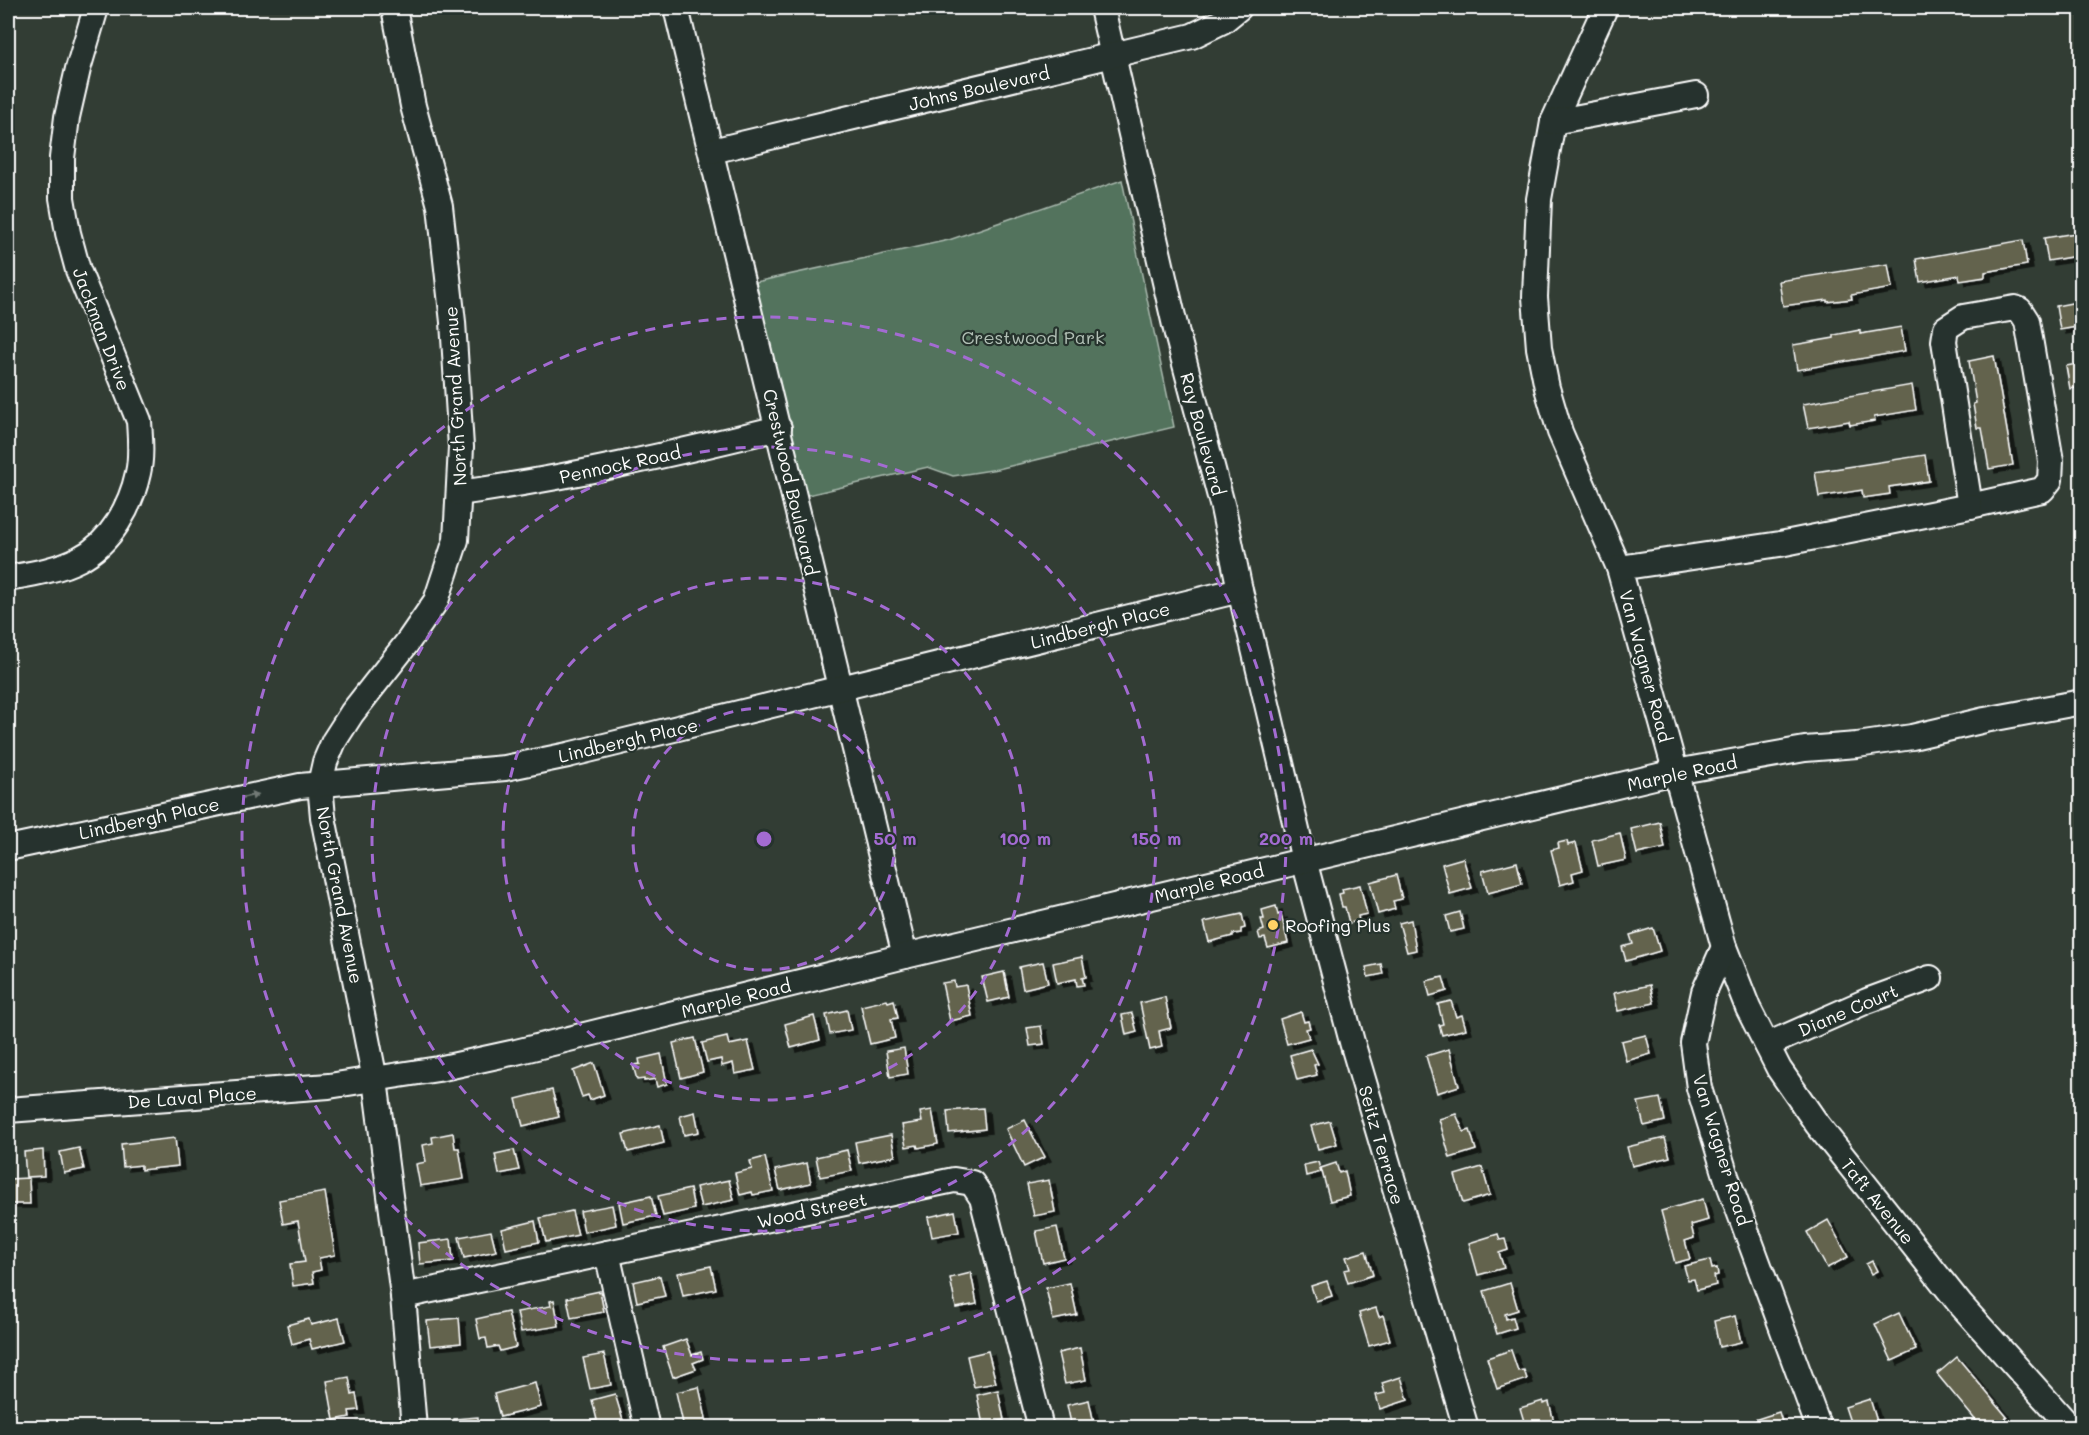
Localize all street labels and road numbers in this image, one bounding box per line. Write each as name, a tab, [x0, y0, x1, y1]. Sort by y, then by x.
street label: Johns Boulevard	[906, 60, 1052, 116]
street label: Jackman Drive	[67, 264, 137, 394]
street label: North Grand Avenue	[438, 306, 472, 486]
street label: Ray Boulevard	[1175, 370, 1231, 498]
street label: Crestwood Boulevard	[758, 386, 824, 578]
street label: Pennock Road	[557, 439, 683, 489]
street label: Van Wagner Road	[1614, 587, 1678, 745]
street label: Lindbergh Place	[1028, 596, 1172, 654]
street label: Lindbergh Place	[556, 712, 700, 768]
street label: Marple Road	[1625, 750, 1739, 796]
street label: Lindbergh Place	[77, 791, 221, 845]
street label: North Grand Avenue	[311, 804, 369, 986]
street label: Marple Road	[1152, 858, 1266, 908]
street label: Marple Road	[679, 973, 793, 1023]
street label: Diane Court	[1794, 978, 1902, 1042]
street label: Van Wagner Road	[1688, 1072, 1756, 1228]
street label: De Laval Place	[127, 1081, 257, 1113]
street label: Seitz Terrace	[1354, 1083, 1410, 1207]
street label: Taft Avenue	[1836, 1153, 1920, 1249]
street label: Wood Street	[755, 1187, 869, 1233]

